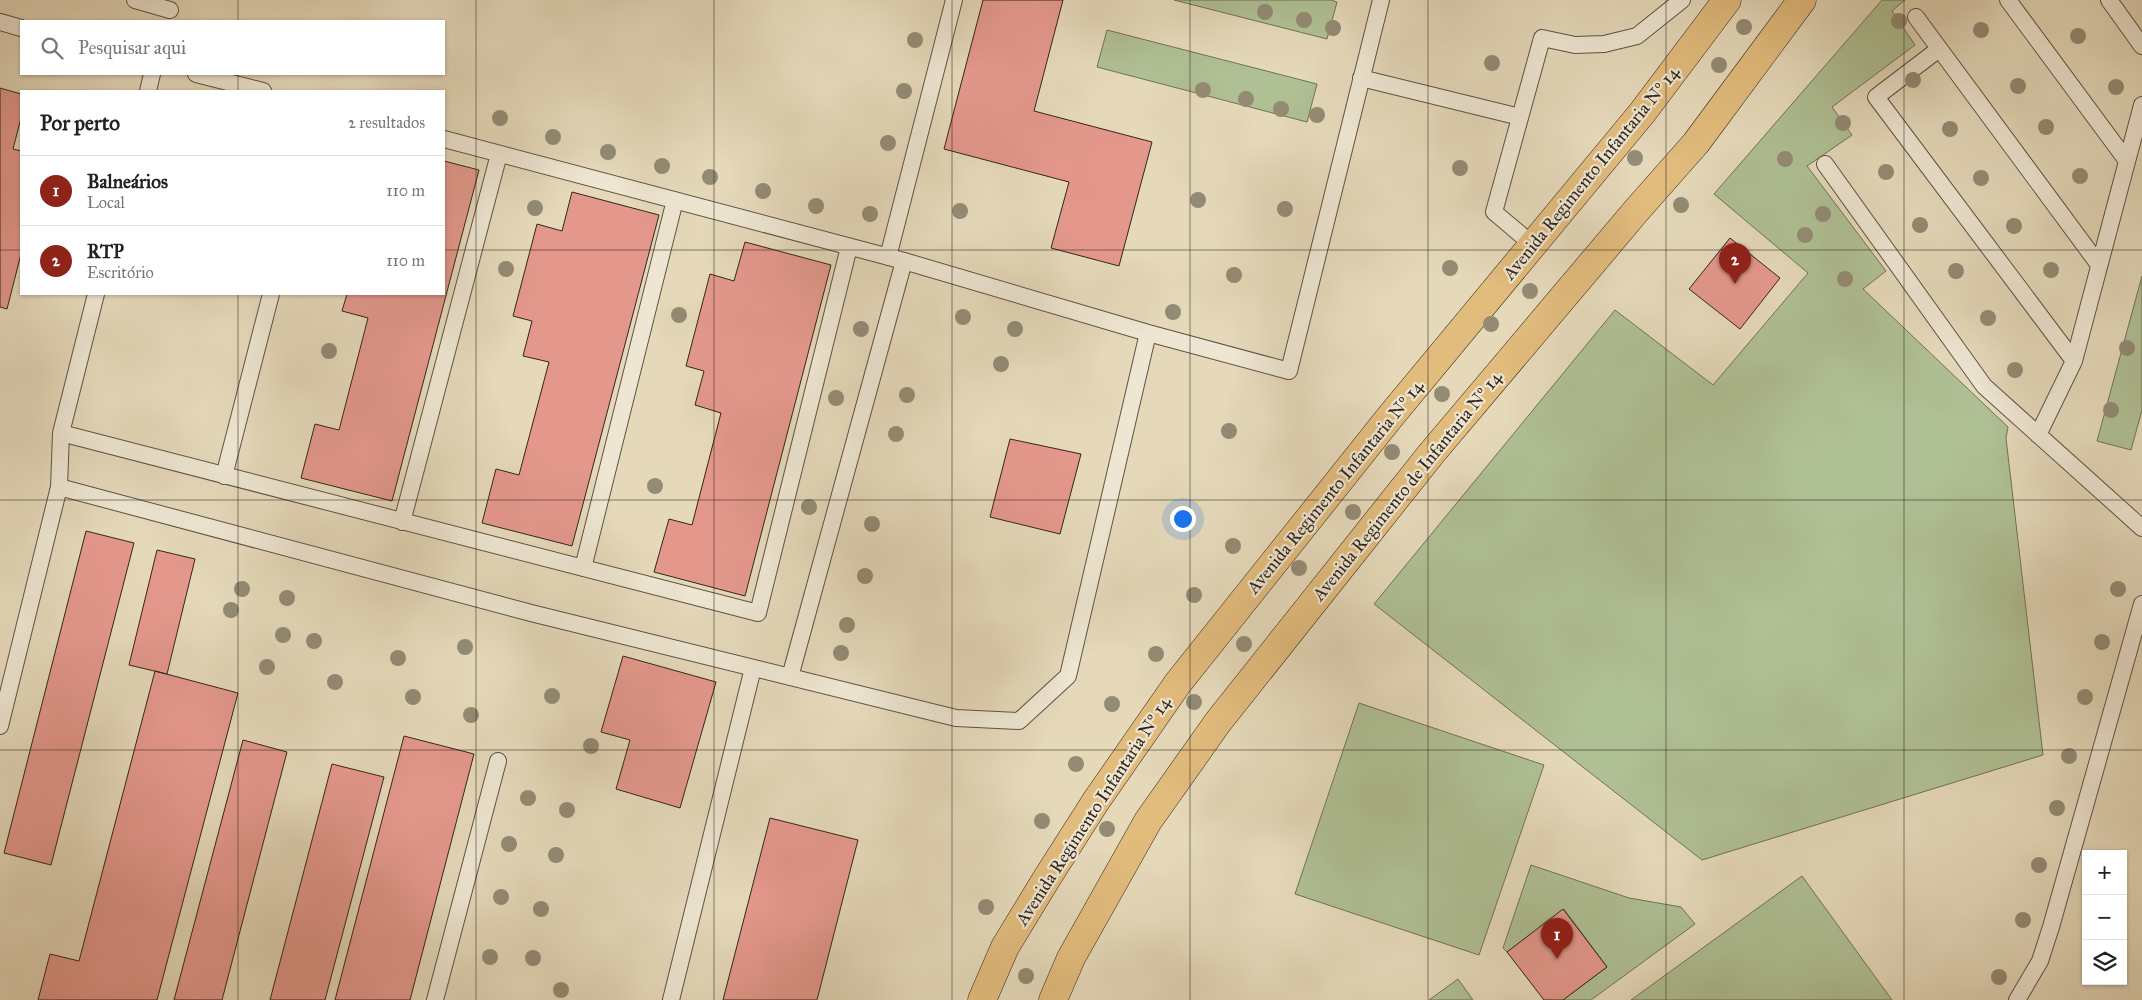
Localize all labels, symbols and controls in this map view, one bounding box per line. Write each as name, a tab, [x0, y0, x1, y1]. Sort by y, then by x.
search box	[20, 20, 445, 75]
icon: search	[38, 34, 66, 62]
text: Pesquisar aqui	[78, 36, 186, 59]
street label: Avenida Regimento Infantaria Nº 14	[1497, 61, 1685, 286]
text: Por perto	[40, 110, 120, 136]
text: 2 resultados	[348, 113, 425, 132]
text: Balneários	[87, 170, 168, 193]
text: 1	[53, 181, 59, 200]
text: 110 m	[386, 181, 425, 200]
text: Local	[87, 193, 125, 212]
text: RTP	[87, 240, 124, 263]
pin: 2	[1719, 243, 1751, 284]
text: 2	[52, 251, 60, 270]
text: 110 m	[386, 251, 425, 270]
text: Escritório	[87, 263, 154, 282]
street label: Avenida Regimento de Infantaria Nº 14	[1307, 366, 1508, 607]
street label: Avenida Regimento Infantaria Nº 14	[1241, 375, 1429, 600]
your location	[1170, 506, 1196, 532]
street label: Avenida Regimento Infantaria Nº 14	[1010, 692, 1177, 931]
map controls	[2082, 850, 2127, 985]
button: +	[2082, 850, 2127, 895]
button: −	[2082, 895, 2127, 940]
pin: 1	[1541, 918, 1573, 959]
button: layers	[2082, 940, 2127, 985]

